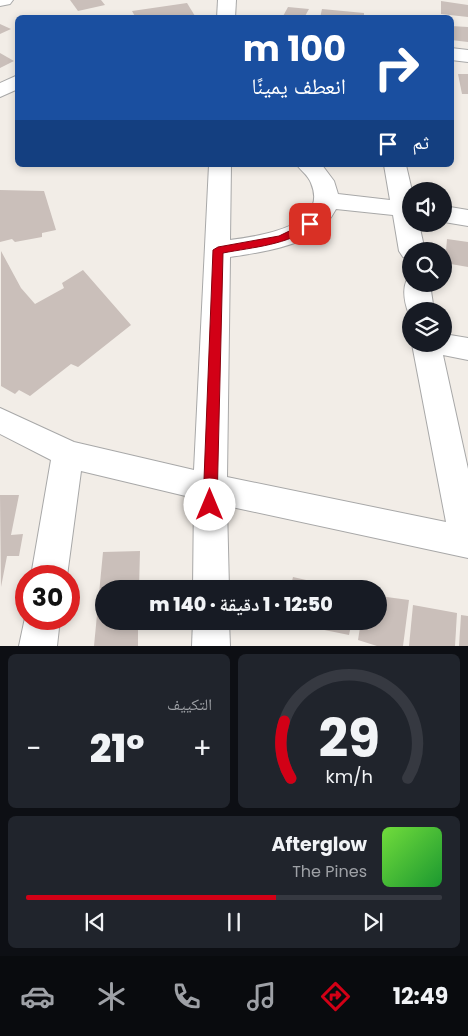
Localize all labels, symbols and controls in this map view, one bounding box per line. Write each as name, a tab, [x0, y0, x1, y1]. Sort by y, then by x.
text: 100 m	[243, 24, 346, 73]
icon: right	[364, 35, 429, 100]
text: انعطف يمينًا	[251, 71, 346, 102]
text: ثم	[412, 129, 429, 156]
icon: arrive	[374, 130, 402, 158]
map controls	[402, 182, 452, 352]
button: sound	[402, 182, 452, 232]
pin	[289, 203, 331, 245]
icon: arrive	[296, 210, 324, 238]
button: search	[402, 242, 452, 292]
button: layers	[402, 302, 452, 352]
position arrow	[183, 478, 235, 530]
speed limit sign: 30	[15, 565, 80, 630]
text: 12:50 · 1 دقيقة · 140 m	[149, 591, 333, 618]
text: التكييف	[167, 693, 212, 716]
text: 29	[318, 702, 380, 775]
text: 21°	[90, 722, 144, 775]
text: −	[26, 729, 41, 768]
text: +	[193, 729, 212, 768]
text: km/h	[325, 764, 373, 789]
text: Afterglow	[272, 831, 367, 858]
text: The Pines	[292, 860, 367, 883]
icon: previous	[81, 908, 109, 936]
icon: pause	[220, 908, 248, 936]
icon: next	[359, 908, 387, 936]
icon: car	[20, 979, 55, 1014]
icon: climate	[94, 979, 129, 1014]
icon: phone	[169, 979, 204, 1014]
icon: music	[244, 979, 279, 1014]
icon: directions	[318, 979, 353, 1014]
text: 12:49	[393, 981, 448, 1012]

